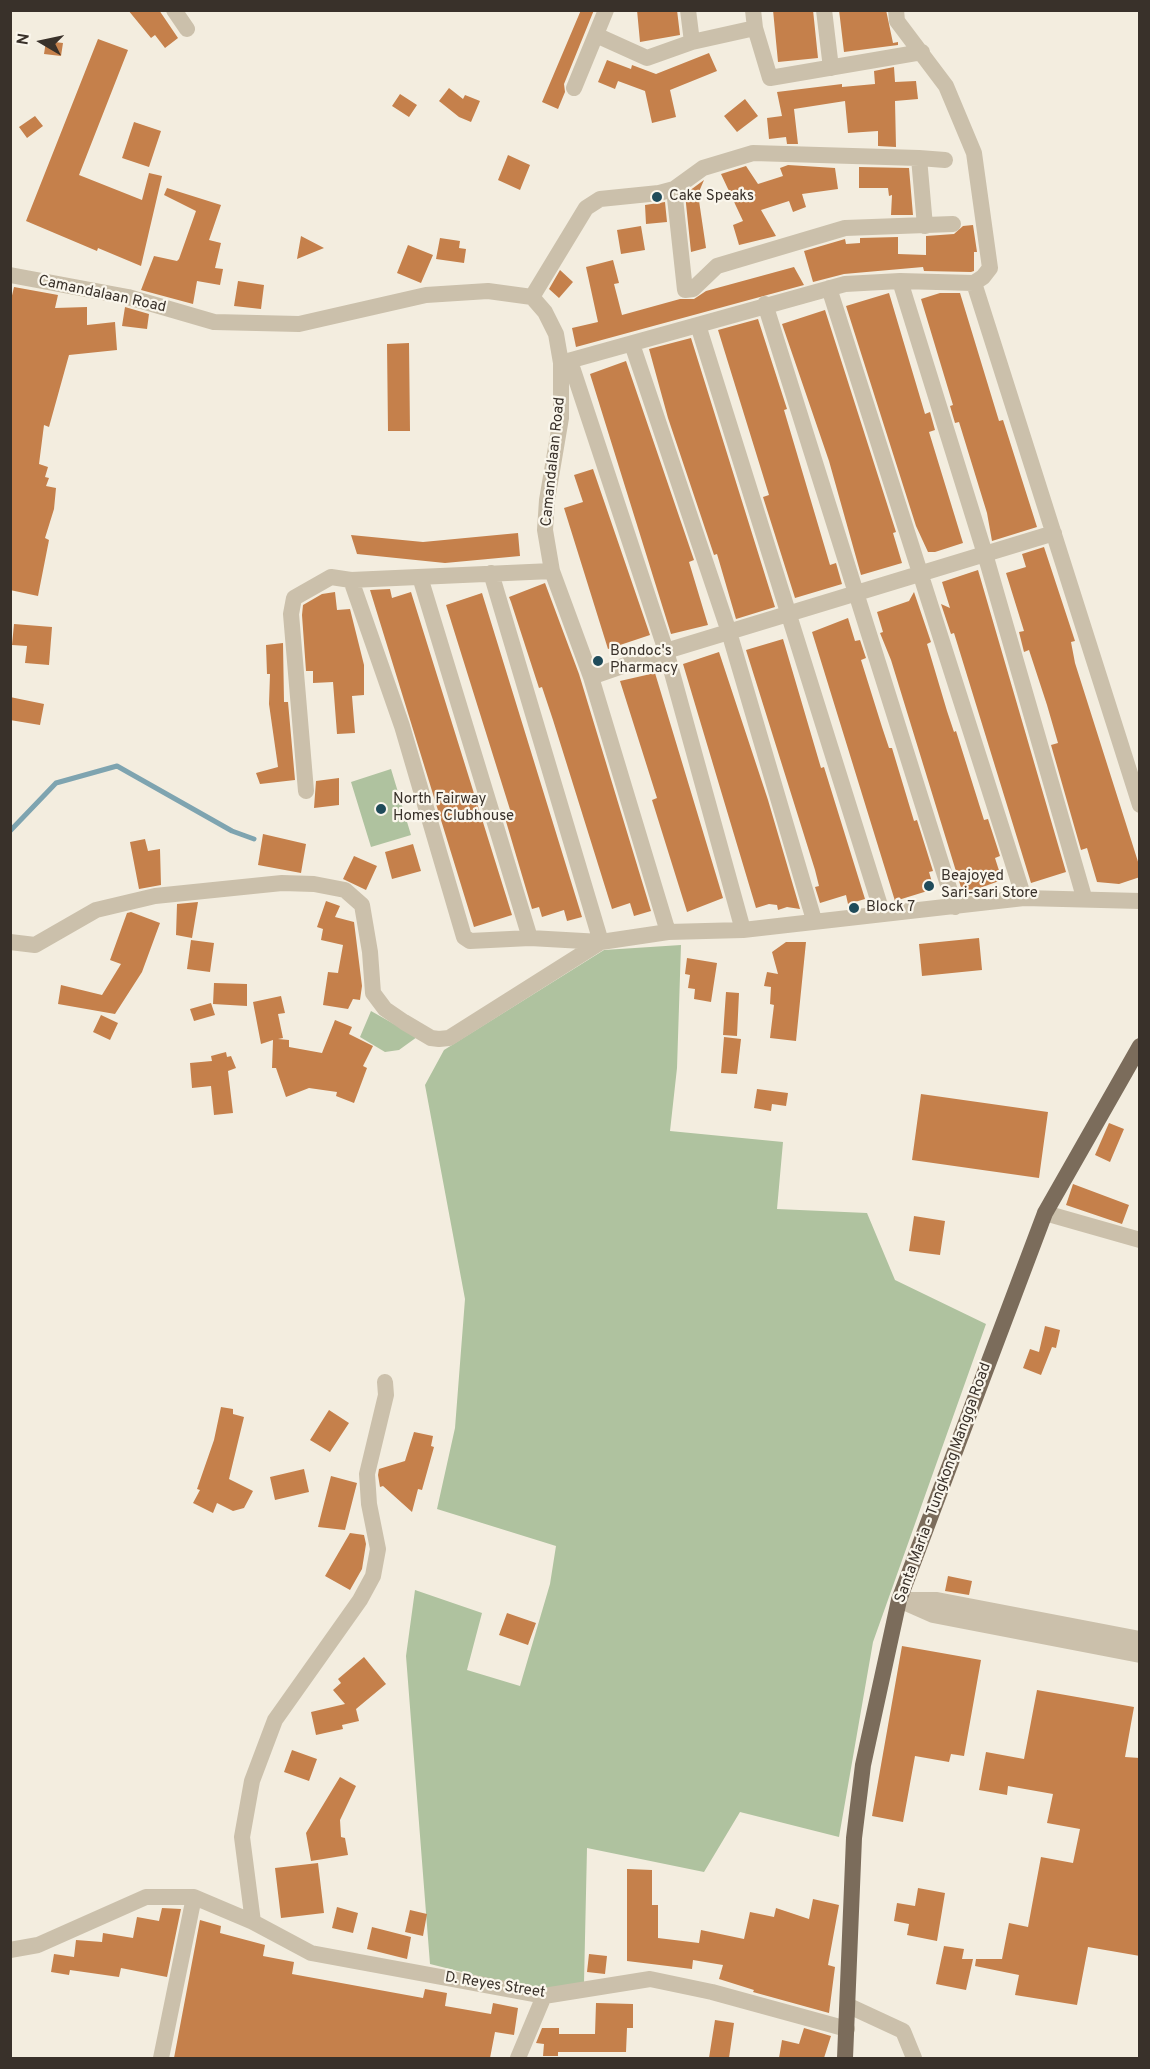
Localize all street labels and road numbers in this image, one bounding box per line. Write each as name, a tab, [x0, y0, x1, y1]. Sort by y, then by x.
street label: Camandalaan Road	[36, 273, 168, 317]
street label: Camandalaan Road	[538, 396, 570, 528]
street label: Santa Maria - Tungkong Mangga Road	[892, 1361, 996, 1605]
street label: D. Reyes Street	[443, 1969, 547, 2003]

